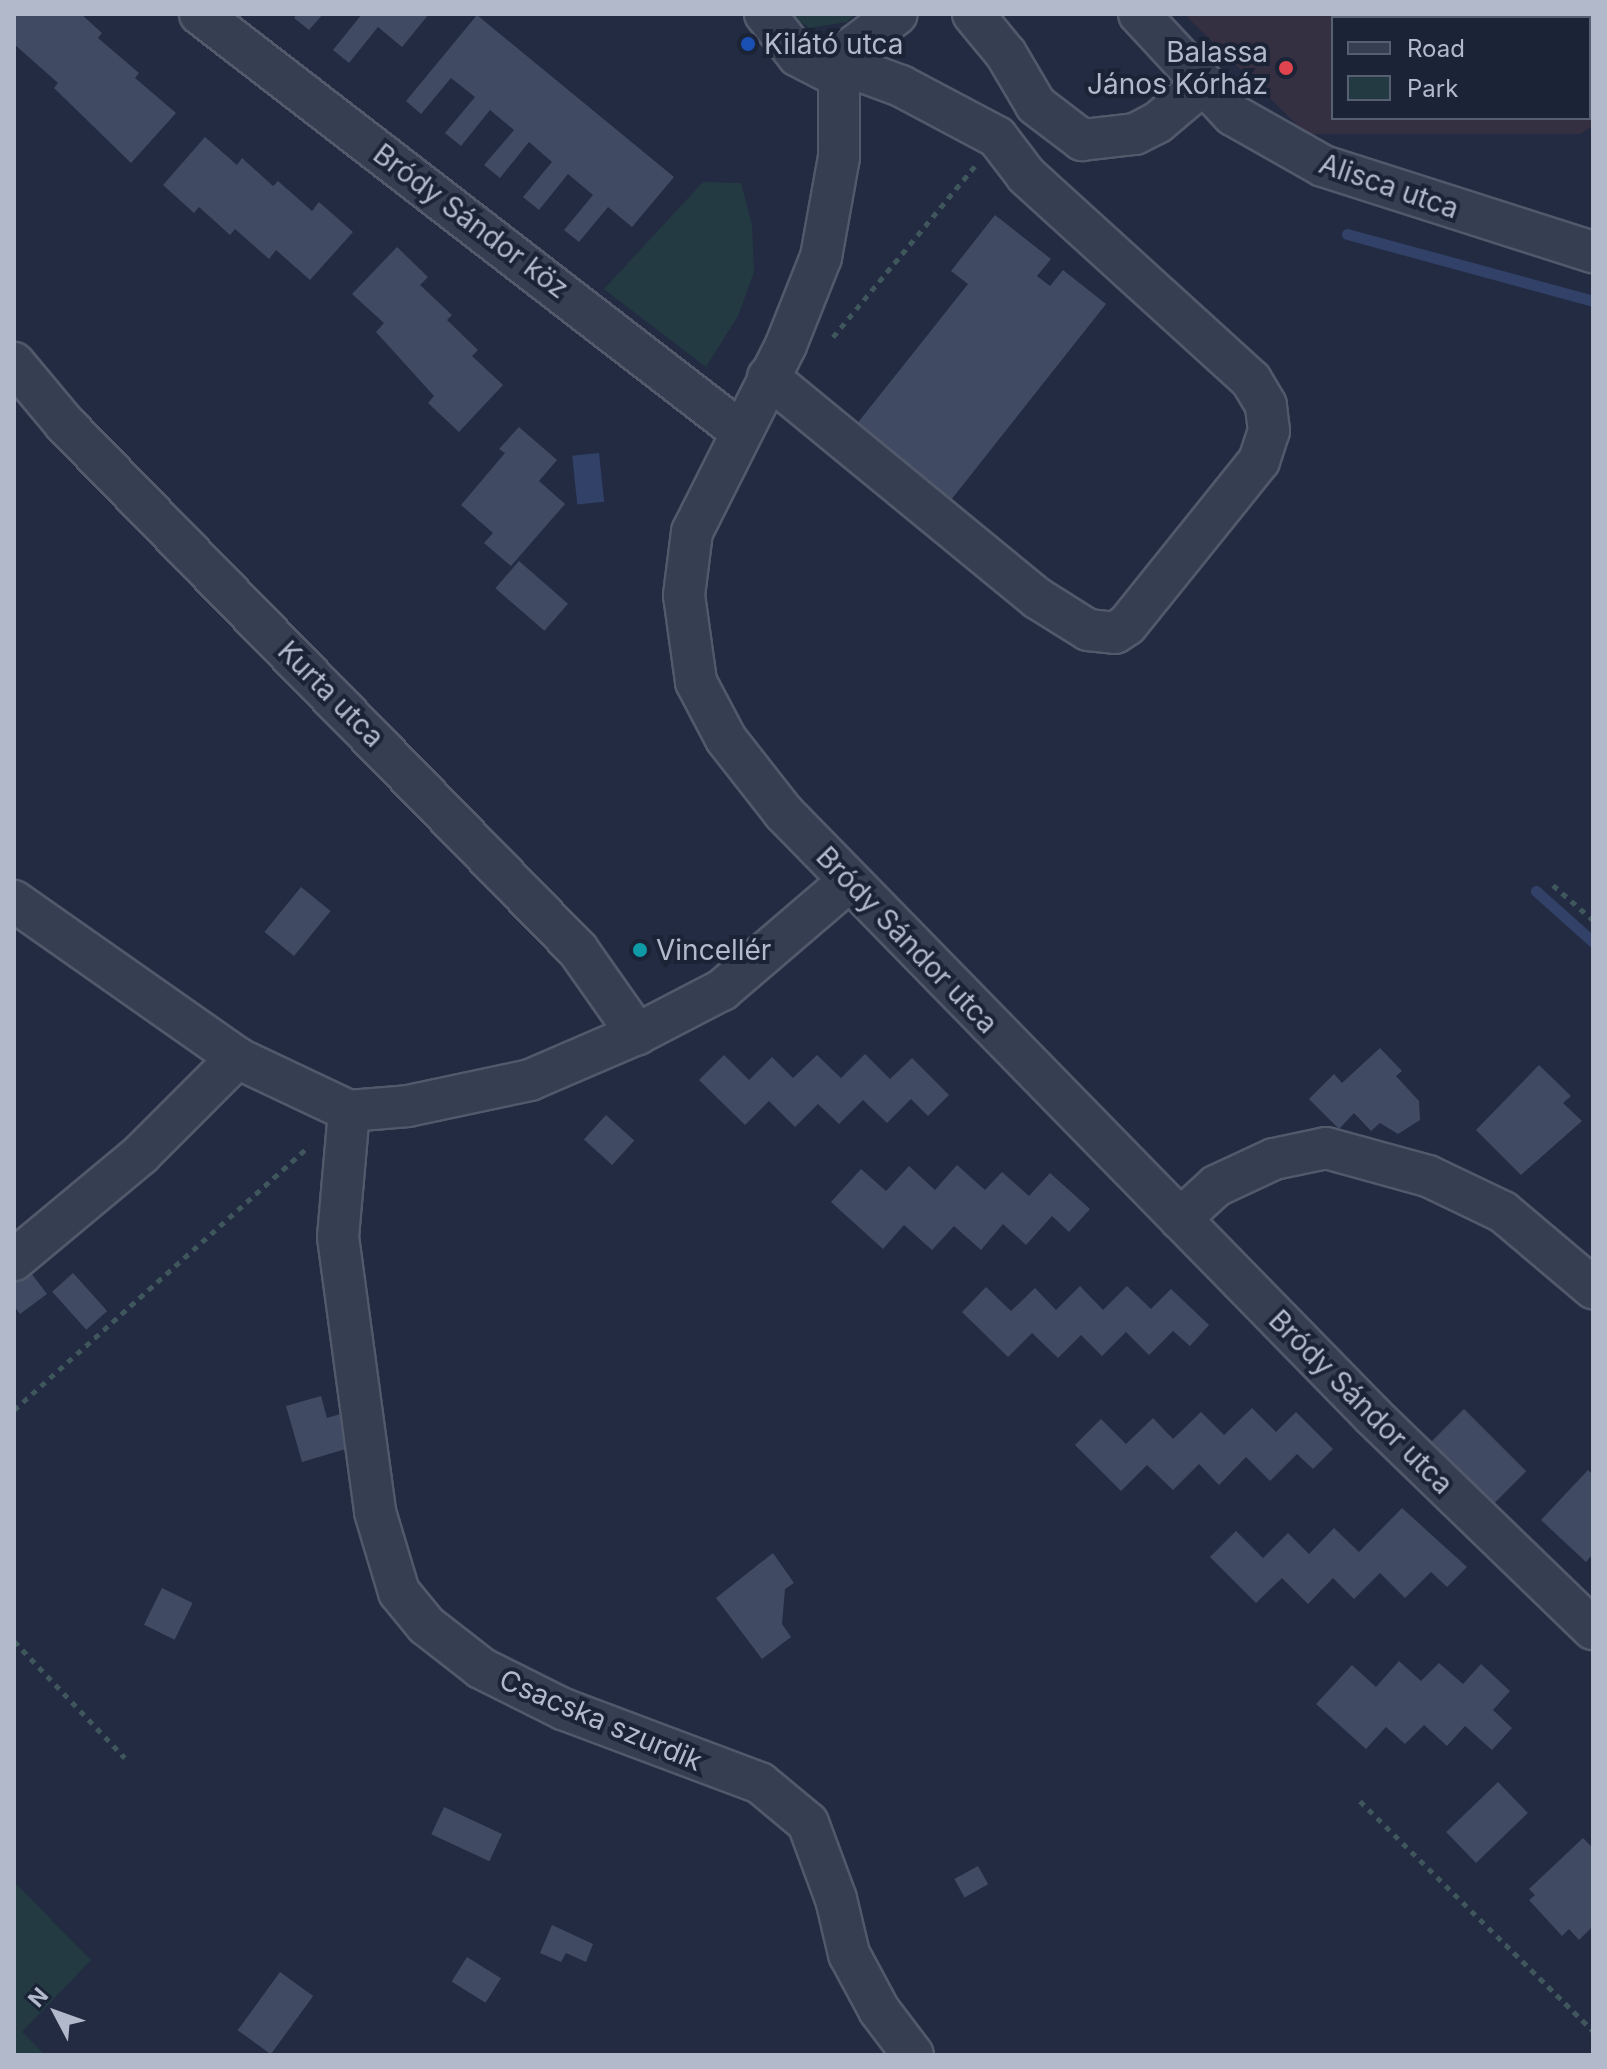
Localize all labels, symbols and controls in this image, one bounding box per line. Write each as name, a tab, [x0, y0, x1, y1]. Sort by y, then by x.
legend	[1331, 16, 1591, 120]
place label: Kilátó utca	[764, 27, 904, 61]
text: Road	[1407, 34, 1465, 63]
marker: Kilátó utca	[739, 35, 757, 53]
place label: Balassa János Kórház	[1087, 35, 1268, 101]
marker: Balassa János Kórház	[1275, 57, 1297, 79]
text: Park	[1407, 74, 1458, 103]
street label: Bródy Sándor köz	[367, 137, 575, 305]
street label: Alisca utca	[1315, 147, 1463, 225]
street label: Kurta utca	[271, 634, 391, 754]
street label: Bródy Sándor utca	[809, 840, 1005, 1040]
place label: Vincellér	[656, 933, 771, 967]
marker: Vincellér	[631, 941, 649, 959]
street label: Bródy Sándor utca	[1262, 1303, 1460, 1501]
street label: Csacska szurdik	[495, 1662, 707, 1778]
north arrow	[16, 1973, 96, 2053]
text: N	[23, 1982, 53, 2012]

